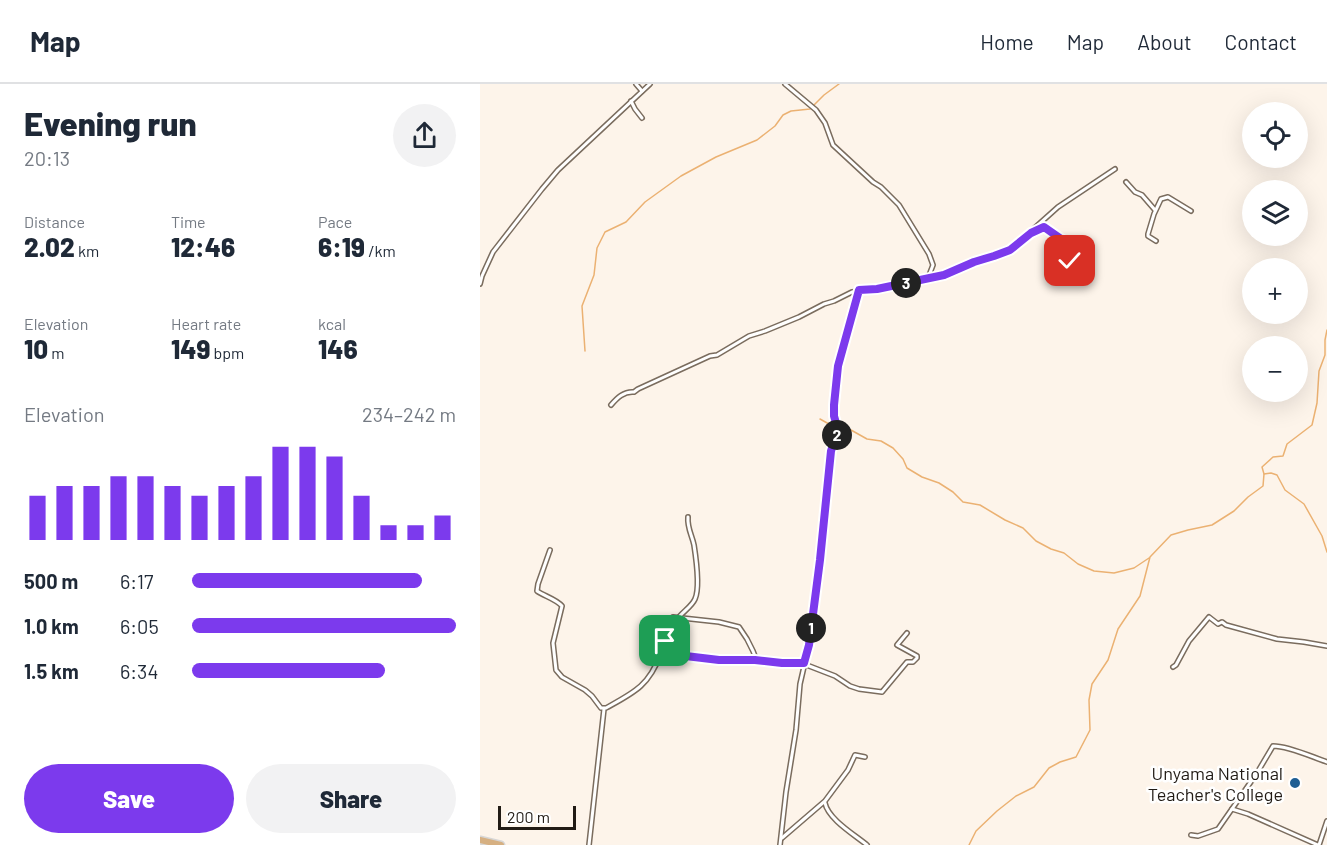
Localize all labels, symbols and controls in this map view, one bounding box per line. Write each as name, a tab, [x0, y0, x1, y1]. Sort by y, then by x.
text: Map	[30, 24, 81, 58]
text: Home	[980, 29, 1034, 54]
text: Map	[1067, 29, 1104, 54]
text: About	[1137, 29, 1192, 54]
text: Contact	[1225, 29, 1297, 54]
map controls	[1242, 102, 1308, 402]
button: locate	[1242, 102, 1308, 168]
text: Evening run	[24, 103, 197, 143]
button: share	[393, 104, 456, 167]
text: 20:13	[24, 146, 70, 170]
button: layers	[1242, 180, 1308, 246]
text: Distance	[24, 212, 85, 231]
text: Time	[171, 212, 206, 231]
text: Pace	[318, 212, 352, 231]
text: 2.02	[24, 231, 75, 262]
text: 12:46	[171, 231, 235, 262]
text: 6:19	[318, 231, 365, 262]
pin	[1044, 235, 1095, 286]
text: km	[75, 241, 99, 260]
text: /km	[365, 241, 396, 260]
icon: check	[1053, 244, 1086, 277]
button: +	[1242, 258, 1308, 324]
pin: 3	[891, 268, 921, 298]
text: 3	[902, 273, 910, 292]
text: Elevation	[24, 314, 88, 333]
text: Heart rate	[171, 314, 241, 333]
text: kcal	[318, 314, 346, 333]
text: 10	[24, 333, 48, 364]
text: 149	[171, 333, 210, 364]
text: 146	[318, 333, 358, 364]
button: −	[1242, 336, 1308, 402]
text: m	[48, 343, 65, 362]
text: bpm	[210, 343, 244, 362]
text: Elevation	[24, 402, 105, 426]
text: 234–242 m	[362, 402, 456, 426]
pin: 2	[822, 420, 852, 450]
text: 2	[833, 425, 841, 444]
text: 500 m	[24, 569, 78, 593]
text: 6:17	[120, 569, 154, 593]
pin: 1	[796, 613, 826, 643]
text: 1.0 km	[24, 614, 79, 638]
text: 6:05	[120, 614, 159, 638]
pin	[639, 615, 690, 666]
text: 1	[808, 618, 814, 637]
icon: arrive	[648, 624, 681, 657]
text: 1.5 km	[24, 659, 79, 683]
text: 6:34	[120, 659, 158, 683]
place label: Unyama National Teacher's College	[1148, 762, 1283, 805]
button: Save	[24, 764, 234, 833]
button: Share	[246, 764, 456, 833]
marker: Unyama National Teacher's College	[1288, 776, 1302, 790]
scale bar	[498, 803, 576, 830]
text: 200 m	[507, 807, 550, 826]

